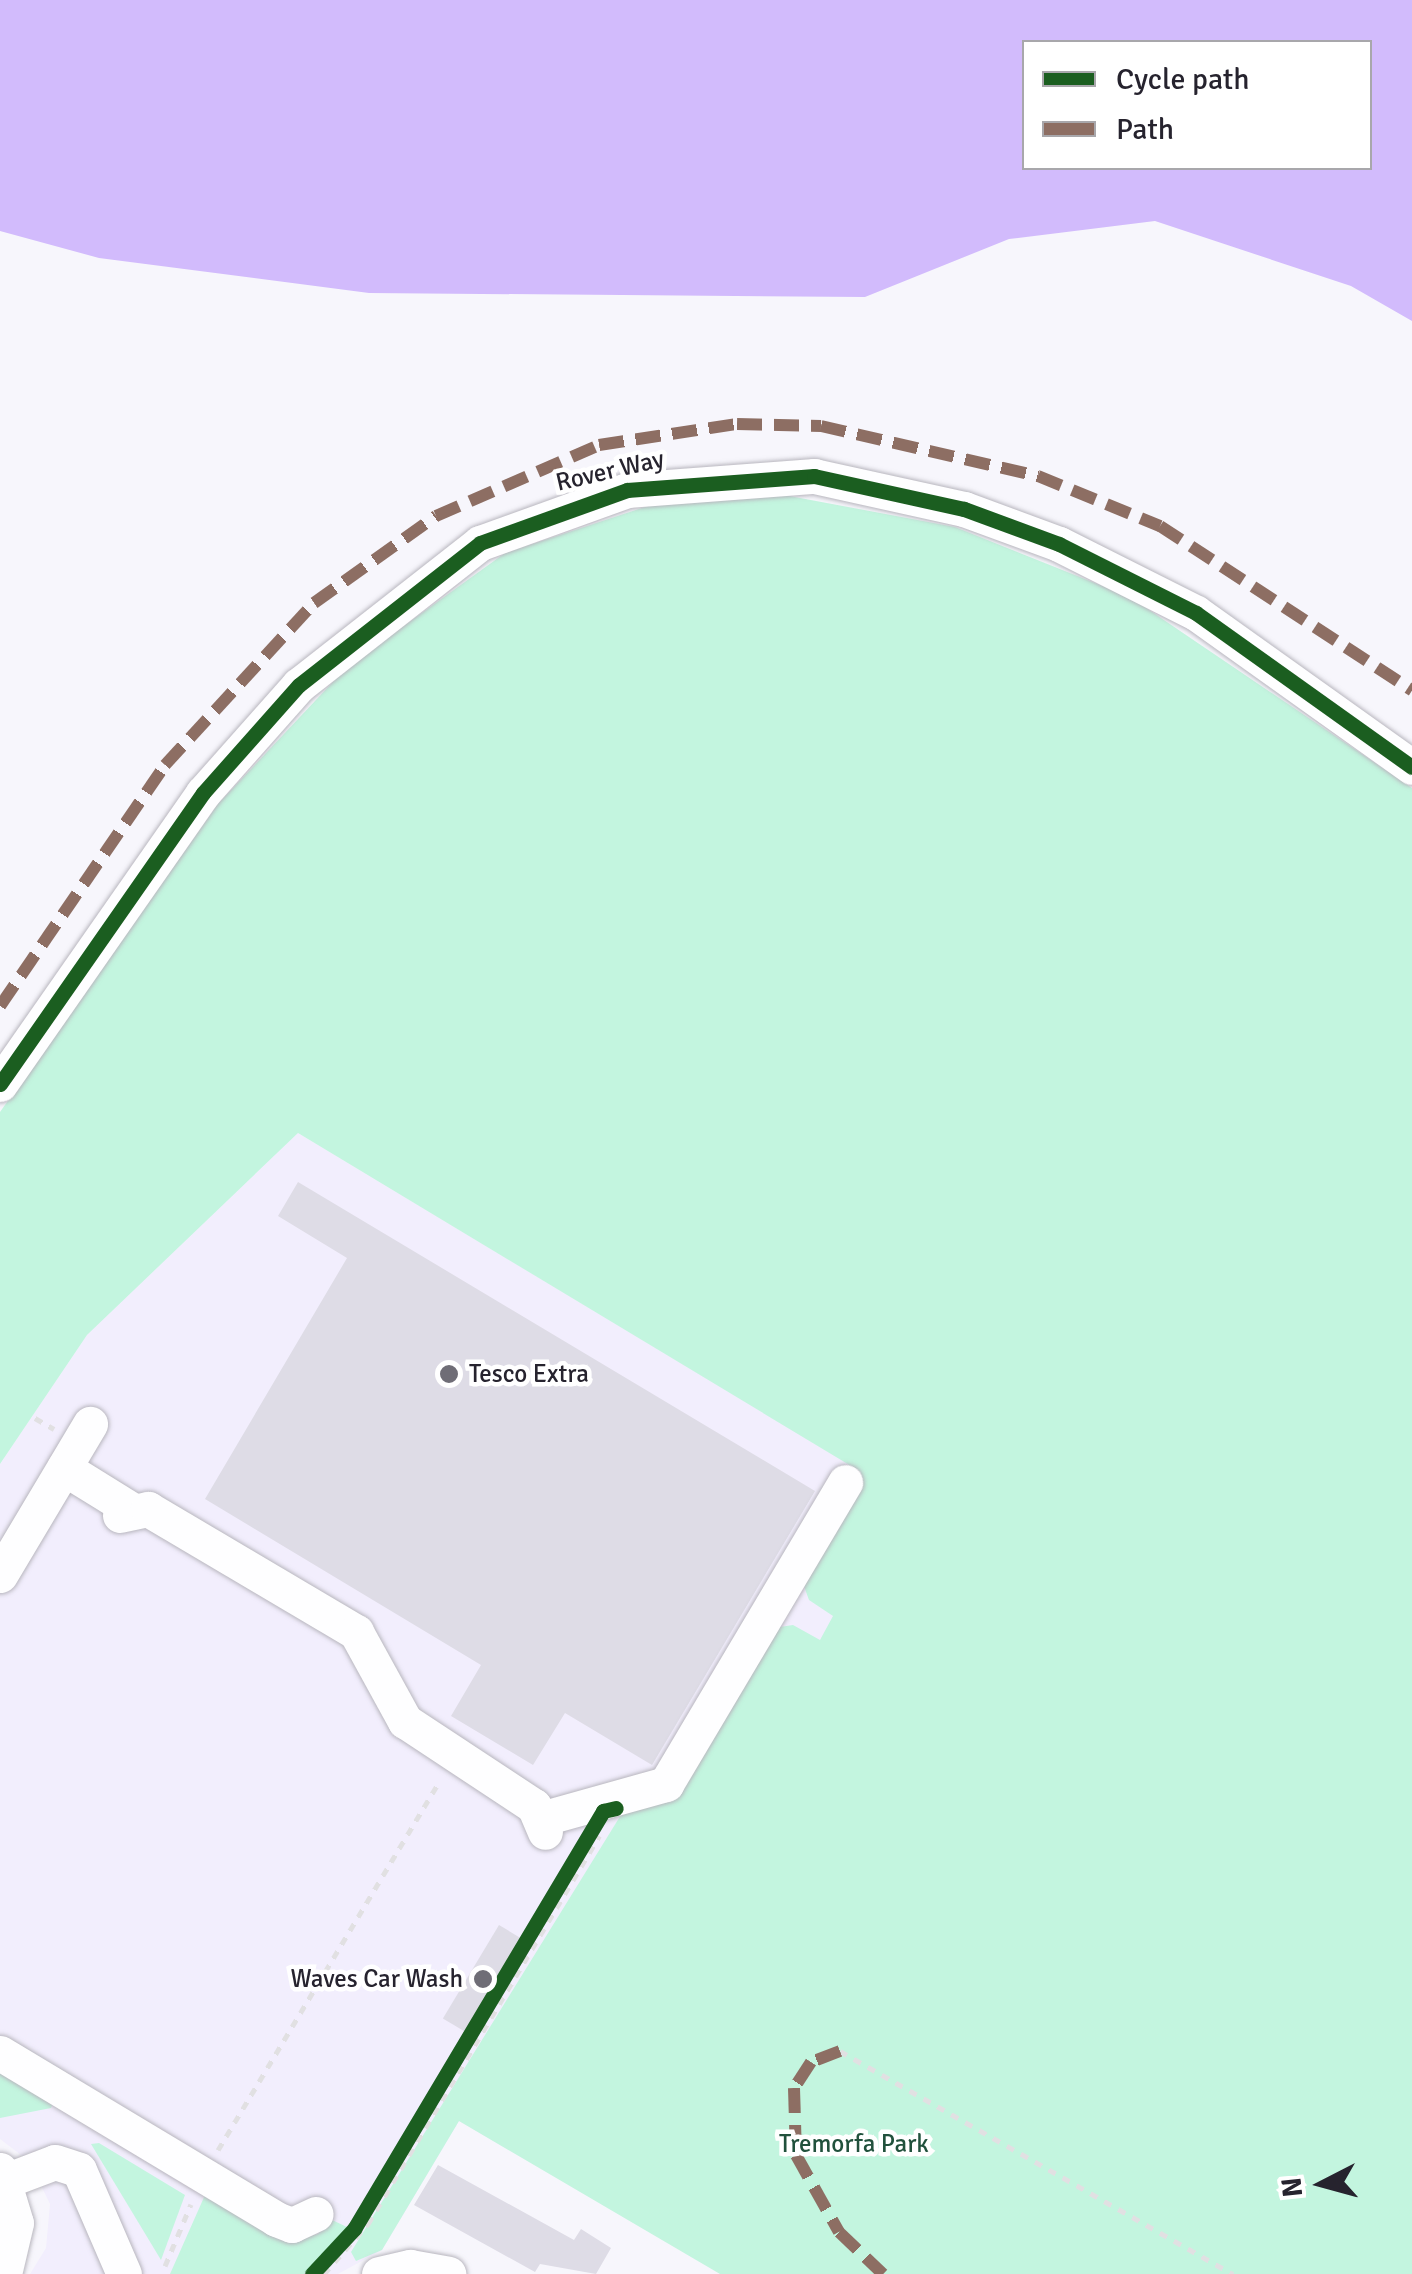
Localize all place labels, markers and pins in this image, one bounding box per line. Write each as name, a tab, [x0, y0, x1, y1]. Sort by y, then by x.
place label: Tesco Extra	[469, 1359, 589, 1389]
marker: Tesco Extra	[438, 1363, 460, 1385]
place label: Waves Car Wash	[291, 1964, 463, 1994]
marker: Waves Car Wash	[472, 1968, 494, 1990]

